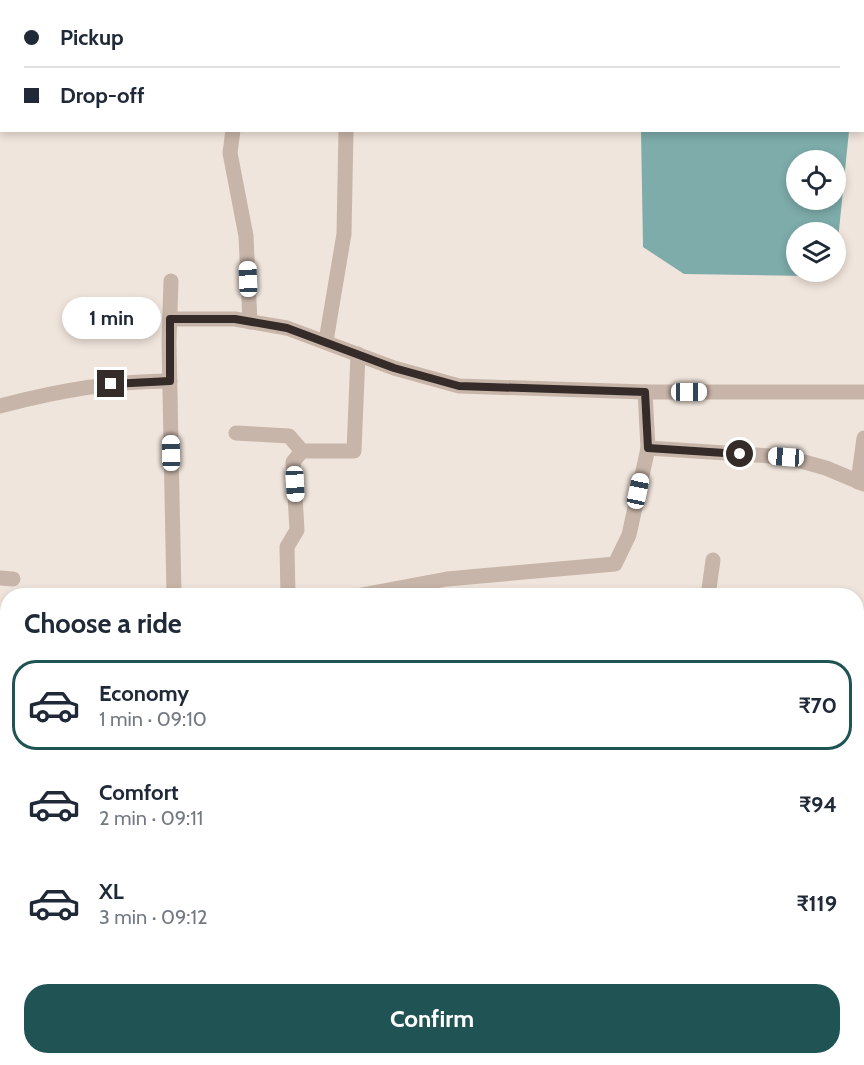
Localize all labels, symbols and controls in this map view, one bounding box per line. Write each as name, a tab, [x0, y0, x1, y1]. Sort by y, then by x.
text: Pickup	[60, 24, 124, 51]
text: Drop-off	[60, 82, 144, 109]
map controls	[786, 150, 846, 282]
button: locate	[786, 150, 846, 210]
button: layers	[786, 222, 846, 282]
car	[238, 261, 258, 297]
callout: 1 min	[62, 297, 160, 339]
text: 1 min	[89, 306, 134, 330]
route end	[97, 370, 124, 397]
car	[671, 383, 707, 401]
car	[162, 435, 180, 471]
route start	[726, 440, 753, 467]
car	[767, 447, 805, 467]
car	[285, 466, 305, 502]
car	[625, 472, 651, 510]
text: Choose a ride	[24, 607, 182, 640]
icon: car	[27, 678, 81, 732]
text: Economy	[99, 680, 189, 707]
text: ₹70	[798, 692, 837, 719]
text: 1 min · 09:10	[99, 707, 207, 731]
icon: car	[27, 777, 81, 831]
text: Comfort	[99, 779, 178, 806]
text: ₹94	[799, 791, 837, 818]
text: 2 min · 09:11	[99, 806, 203, 830]
icon: car	[27, 876, 81, 930]
text: XL	[99, 878, 124, 905]
text: ₹119	[796, 890, 837, 917]
text: 3 min · 09:12	[99, 905, 208, 929]
button: Confirm	[24, 984, 840, 1053]

